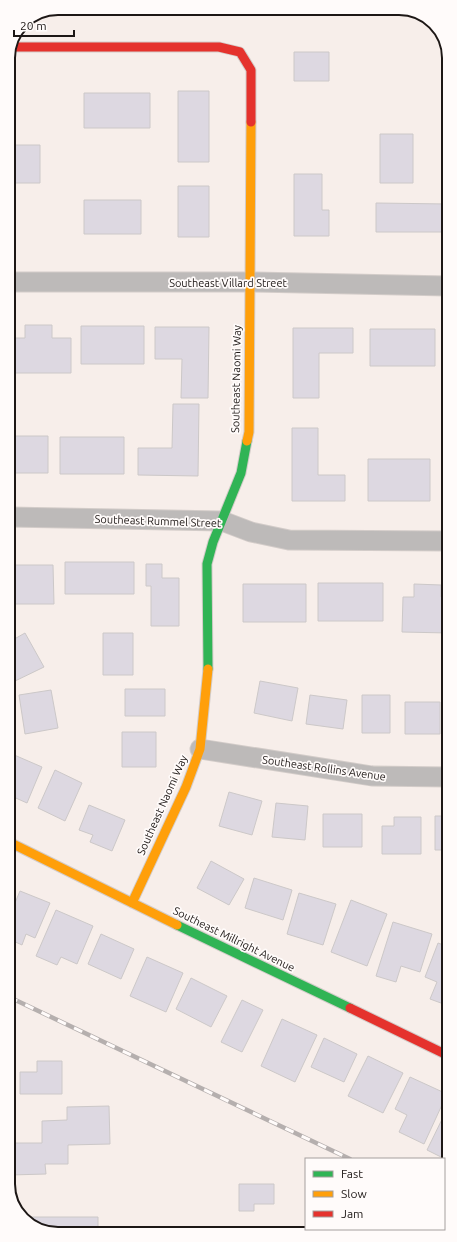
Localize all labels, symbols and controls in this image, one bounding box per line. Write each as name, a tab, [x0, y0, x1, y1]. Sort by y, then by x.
scale bar	[14, 12, 74, 38]
text: 20 m	[20, 19, 47, 32]
street label: Southeast Villard Street	[169, 277, 288, 289]
street label: Southeast Naomi Way	[229, 324, 243, 433]
street label: Southeast Rummel Street	[94, 513, 222, 529]
street label: Southeast Naomi Way	[135, 753, 190, 857]
street label: Southeast Rollins Avenue	[261, 753, 387, 783]
street label: Southeast Millright Avenue	[171, 904, 297, 974]
legend	[305, 1158, 445, 1230]
text: Fast	[341, 1167, 363, 1180]
text: Slow	[341, 1187, 367, 1200]
text: Jam	[341, 1207, 363, 1220]

